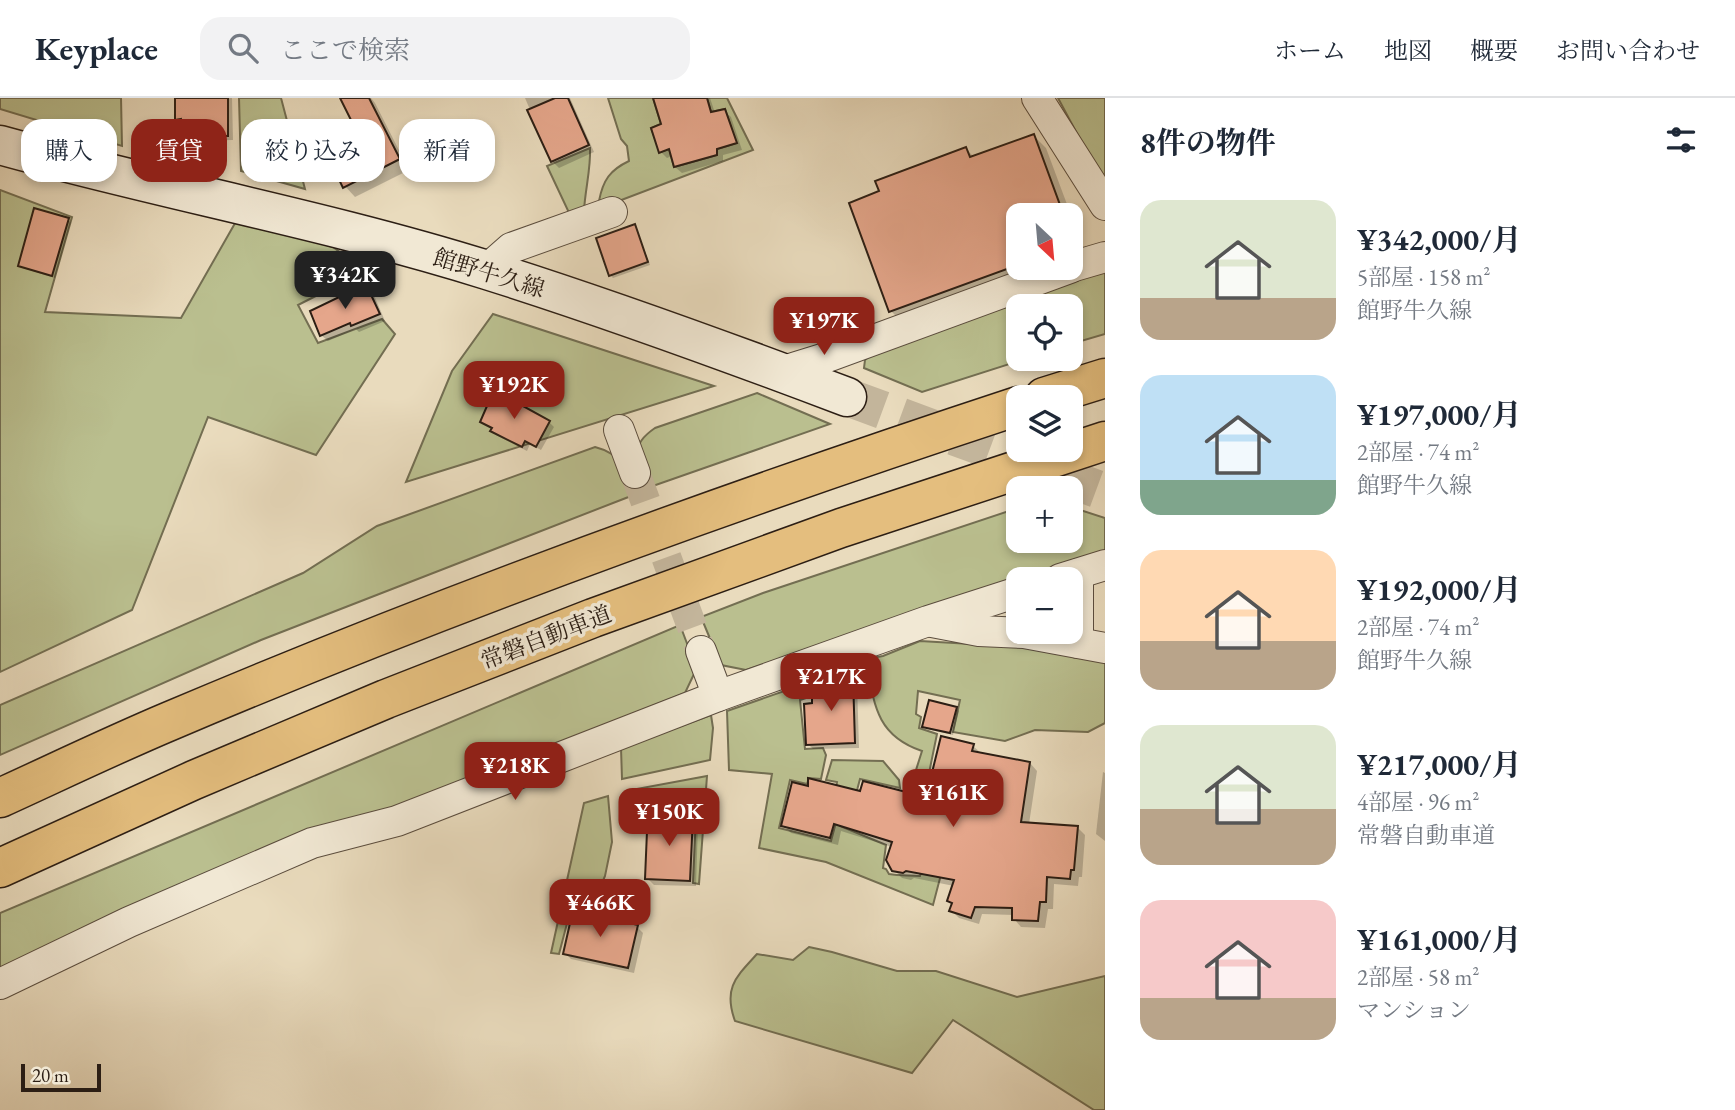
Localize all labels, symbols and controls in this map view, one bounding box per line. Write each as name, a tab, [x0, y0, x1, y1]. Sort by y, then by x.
search box	[200, 17, 690, 80]
text: Keyplace	[35, 27, 158, 70]
icon: search	[224, 29, 262, 67]
text: ここで検索	[280, 33, 410, 67]
text: ホーム	[1274, 35, 1346, 66]
text: 地図	[1384, 35, 1432, 66]
text: 概要	[1470, 35, 1518, 66]
text: お問い合わせ	[1556, 35, 1700, 66]
chip: 購入	[21, 119, 117, 182]
chip: 賃貸	[131, 119, 227, 182]
chip: 絞り込み	[241, 119, 385, 182]
chip: 新着	[399, 119, 495, 182]
icon: filters	[1662, 121, 1700, 159]
text: 8件の物件	[1140, 123, 1276, 162]
north arrow	[1006, 203, 1083, 280]
map controls	[1006, 203, 1083, 644]
text: ¥342,000/月	[1357, 220, 1521, 259]
icon: home	[1196, 228, 1280, 312]
street label: 館野牛久線	[430, 242, 548, 304]
pin: ¥342K	[296, 252, 394, 311]
text: ¥342K	[310, 259, 380, 289]
text: 5部屋 · 158 m²	[1357, 262, 1490, 292]
button: locate	[1006, 294, 1083, 371]
text: 館野牛久線	[1357, 295, 1472, 325]
pin: ¥197K	[775, 298, 873, 357]
text: ¥197K	[789, 305, 859, 335]
pin: ¥192K	[465, 362, 563, 421]
text: ¥192K	[479, 369, 549, 399]
button: layers	[1006, 385, 1083, 462]
text: ¥197,000/月	[1357, 395, 1521, 434]
icon: home	[1196, 403, 1280, 487]
text: 2部屋 · 74 m²	[1357, 437, 1479, 467]
text: 館野牛久線	[1357, 470, 1472, 500]
button: +	[1006, 476, 1083, 553]
button: −	[1006, 567, 1083, 644]
text: ¥192,000/月	[1357, 570, 1521, 609]
icon: home	[1196, 578, 1280, 662]
street label: 常磐自動車道	[476, 598, 616, 676]
text: 2部屋 · 74 m²	[1357, 612, 1479, 642]
text: 館野牛久線	[1357, 645, 1472, 675]
pin: ¥217K	[782, 654, 880, 713]
text: ¥217K	[796, 661, 866, 691]
pin: ¥218K	[466, 742, 564, 802]
text: ¥217,000/月	[1357, 745, 1521, 784]
text: ¥218K	[480, 750, 550, 780]
icon: home	[1196, 753, 1280, 837]
pin: ¥161K	[904, 770, 1002, 829]
text: ¥161K	[918, 777, 988, 807]
text: 4部屋 · 96 m²	[1357, 787, 1479, 817]
pin: ¥150K	[620, 788, 718, 848]
text: ¥150K	[634, 796, 704, 826]
text: 常磐自動車道	[1357, 820, 1495, 850]
pin: ¥466K	[551, 880, 649, 939]
text: ¥466K	[565, 887, 635, 917]
text: ¥161,000/月	[1357, 920, 1521, 959]
icon: home	[1196, 928, 1280, 1012]
text: 2部屋 · 58 m²	[1357, 962, 1479, 992]
text: マンション	[1357, 995, 1471, 1025]
scale bar	[21, 1061, 102, 1093]
text: 20 m	[32, 1063, 69, 1088]

